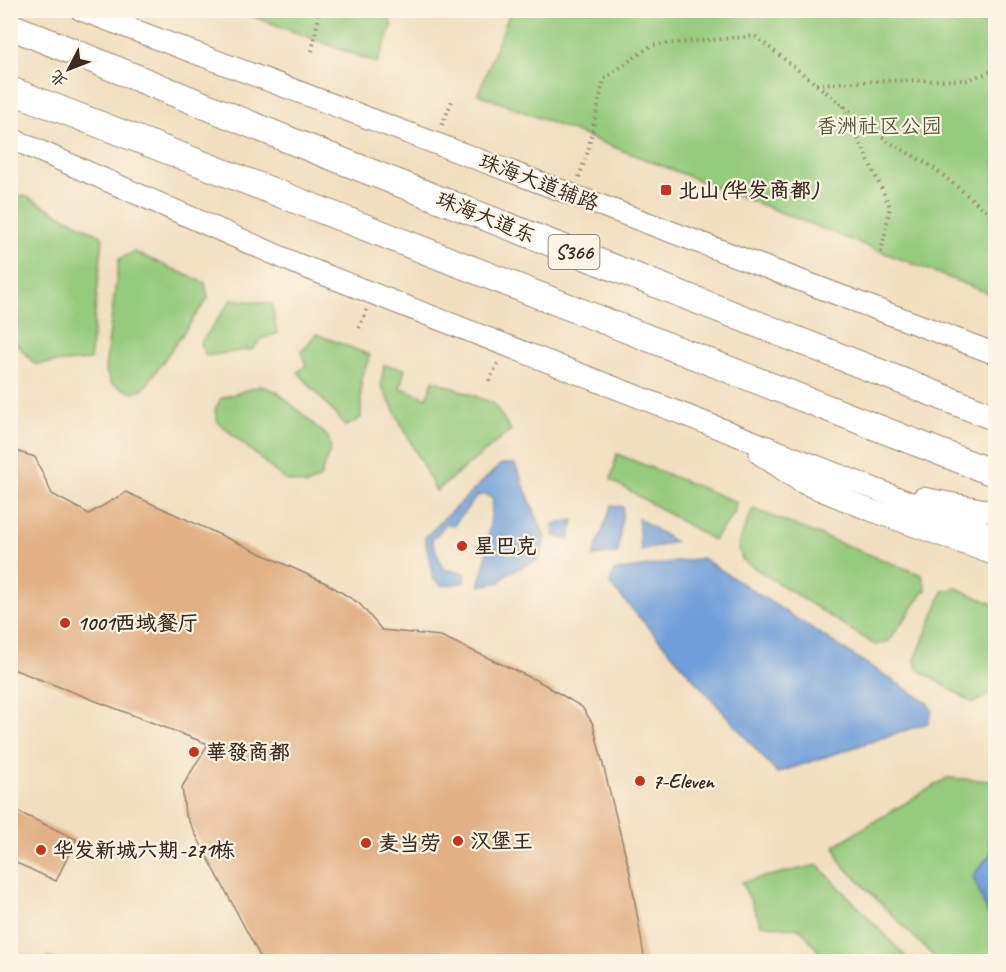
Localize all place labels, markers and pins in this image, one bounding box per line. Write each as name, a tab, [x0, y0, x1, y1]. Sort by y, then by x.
place label: 北山(华发商都)	[678, 177, 820, 203]
marker: 北山(华发商都)	[659, 183, 673, 197]
place label: 星巴克	[474, 533, 537, 559]
marker: 星巴克	[455, 539, 469, 553]
place label: 1001西域餐厅	[77, 610, 199, 636]
marker: 1001西域餐厅	[58, 616, 72, 630]
place label: 華發商都	[206, 739, 290, 765]
marker: 華發商都	[187, 745, 201, 759]
place label: 7-Eleven	[652, 768, 715, 794]
marker: 7-Eleven	[633, 774, 647, 788]
place label: 汉堡王	[470, 828, 533, 854]
place label: 麦当劳	[378, 830, 441, 856]
marker: 汉堡王	[451, 834, 465, 848]
marker: 麦当劳	[359, 836, 373, 850]
place label: 华发新城六期-271栋	[53, 837, 235, 863]
marker: 华发新城六期-271栋	[34, 843, 48, 857]

